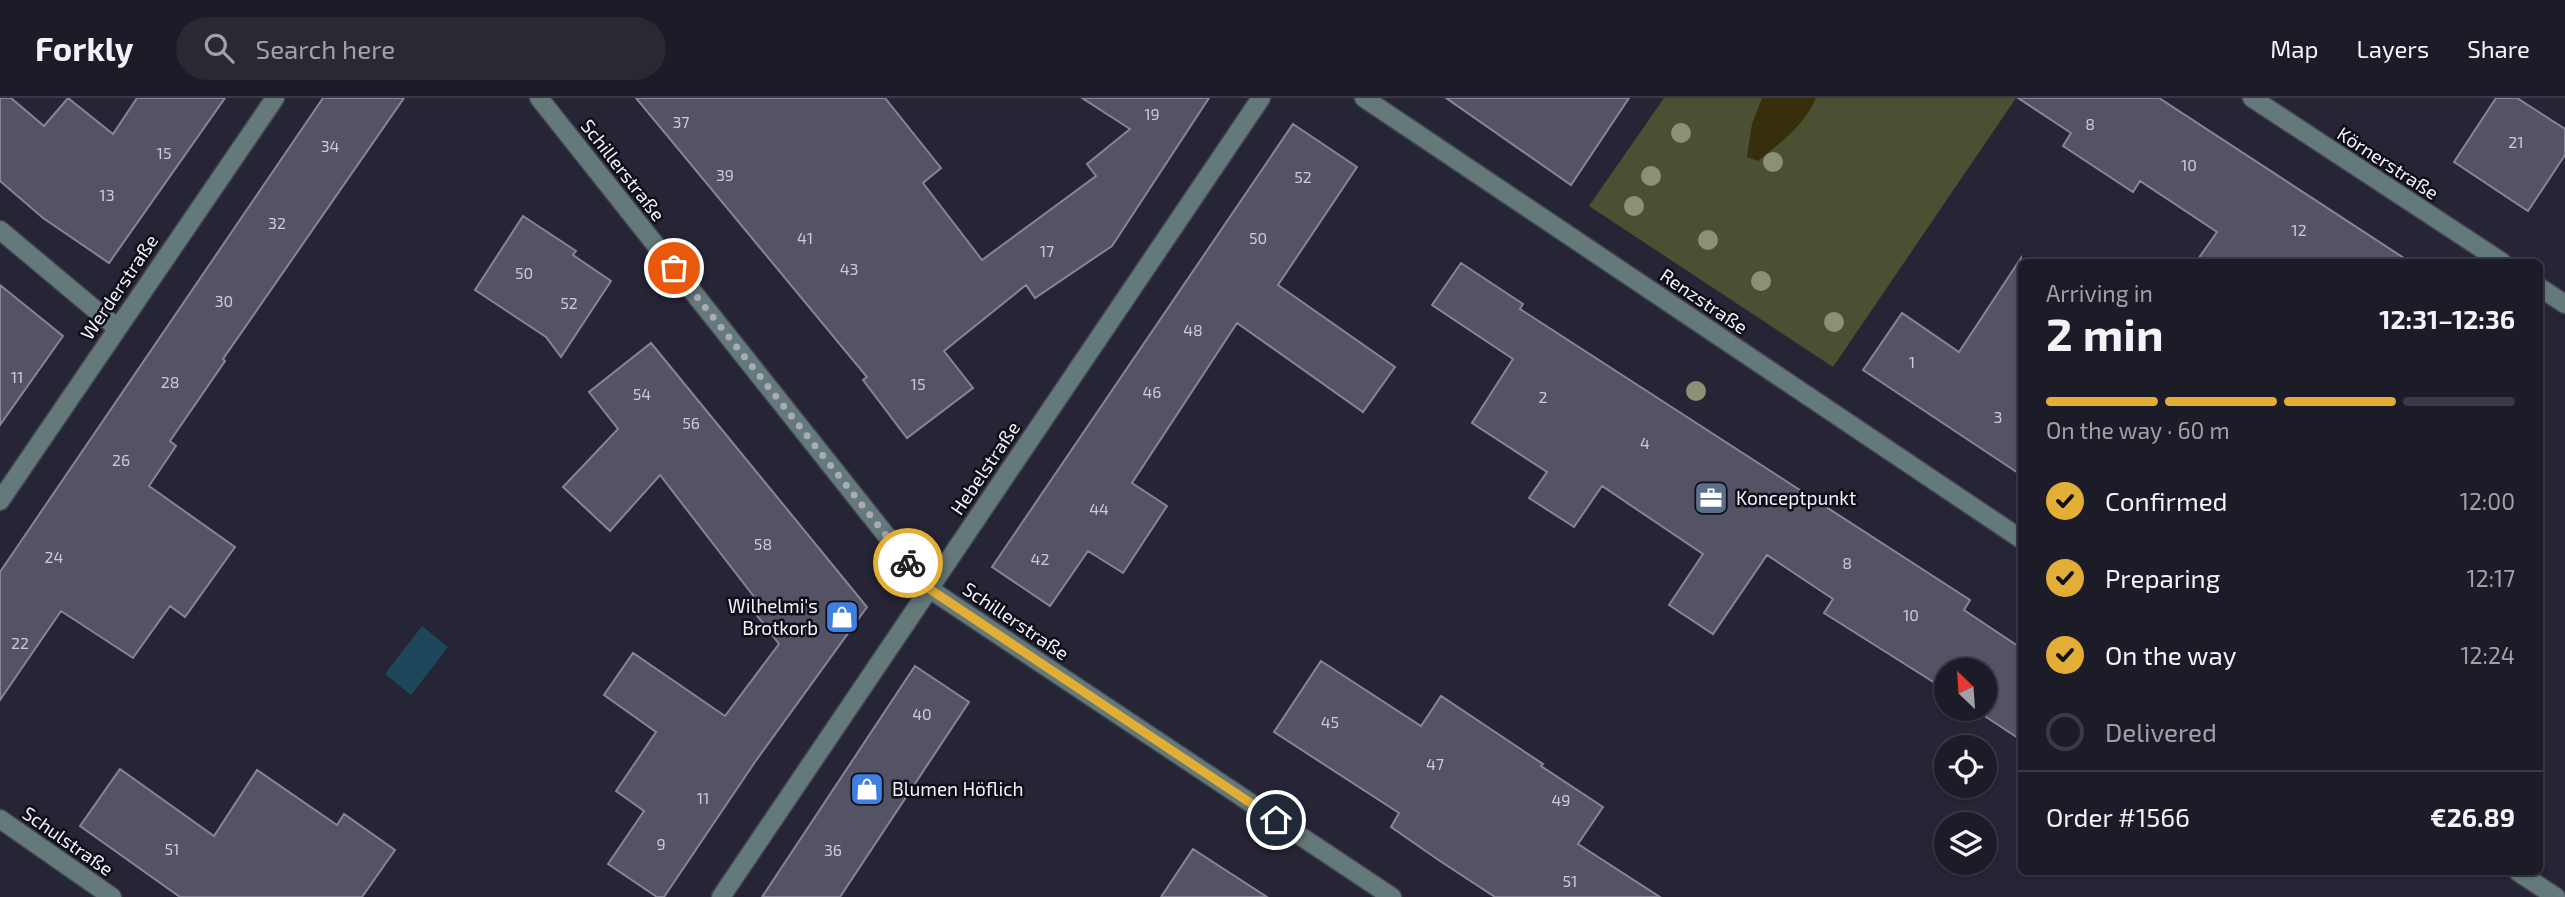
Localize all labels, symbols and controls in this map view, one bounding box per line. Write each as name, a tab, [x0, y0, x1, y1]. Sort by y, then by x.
search box	[176, 17, 666, 80]
text: Forkly	[35, 28, 134, 68]
icon: search	[200, 29, 238, 67]
text: Search here	[256, 33, 395, 64]
text: Map	[2270, 34, 2318, 63]
text: Layers	[2356, 34, 2429, 63]
text: Share	[2467, 34, 2530, 63]
house number: 19	[1144, 104, 1160, 123]
house number: 37	[672, 112, 690, 131]
street label: Schillerstraße	[577, 114, 670, 225]
house number: 8	[2085, 114, 2095, 133]
street label: Körnerstraße	[2333, 121, 2443, 204]
house number: 21	[2508, 132, 2524, 151]
house number: 34	[321, 136, 340, 155]
house number: 15	[157, 143, 171, 162]
house number: 10	[2181, 155, 2197, 174]
house number: 39	[716, 165, 734, 184]
house number: 52	[1294, 167, 1312, 186]
house number: 13	[99, 185, 115, 204]
house number: 32	[268, 213, 286, 232]
house number: 12	[2291, 220, 2307, 239]
house number: 41	[797, 228, 813, 247]
house number: 50	[1249, 228, 1267, 247]
street label: Werderstraße	[75, 230, 162, 344]
pin	[644, 238, 704, 298]
house number: 17	[1040, 241, 1054, 260]
icon: bag	[655, 249, 693, 287]
house number: 43	[840, 259, 858, 278]
house number: 50	[515, 263, 533, 282]
street label: Renzstraße	[1656, 263, 1752, 338]
text: Arriving in	[2046, 279, 2153, 307]
house number: 30	[215, 291, 233, 310]
house number: 52	[560, 293, 578, 312]
text: 12:31–12:36	[2379, 303, 2515, 334]
text: 2 min	[2046, 305, 2164, 360]
house number: 48	[1183, 320, 1203, 339]
house number: 1	[1909, 352, 1915, 371]
house number: 11	[11, 367, 23, 386]
house number: 28	[161, 372, 179, 391]
house number: 15	[911, 374, 925, 393]
house number: 46	[1143, 382, 1162, 401]
house number: 54	[633, 384, 651, 403]
house number: 2	[1539, 387, 1548, 406]
house number: 3	[1994, 407, 2002, 426]
house number: 56	[682, 413, 700, 432]
text: On the way · 60 m	[2046, 416, 2230, 444]
street label: Hebelstraße	[945, 417, 1024, 519]
house number: 4	[1640, 433, 1650, 452]
house number: 26	[112, 450, 130, 469]
office icon: Konceptpunkt	[1692, 479, 1730, 517]
icon: check	[2046, 482, 2084, 520]
text: Confirmed	[2105, 485, 2228, 516]
place label: Konceptpunkt	[1736, 486, 1856, 509]
text: 12:00	[2460, 487, 2515, 515]
house number: 44	[1089, 499, 1109, 518]
courier	[873, 528, 943, 598]
house number: 58	[754, 534, 772, 553]
icon: bike	[889, 544, 927, 582]
house number: 24	[45, 547, 64, 566]
house number: 42	[1031, 549, 1049, 568]
house number: 8	[1842, 553, 1852, 572]
icon: check	[2046, 559, 2084, 597]
text: Preparing	[2105, 562, 2220, 593]
text: 12:17	[2467, 564, 2515, 592]
street label: Schillerstraße	[959, 577, 1074, 664]
place label: Wilhelmi's Brotkorb	[728, 594, 818, 639]
shop icon: Wilhelmi's Brotkorb	[823, 598, 861, 636]
house number: 10	[1903, 605, 1919, 624]
house number: 22	[11, 633, 29, 652]
icon: check	[2046, 636, 2084, 674]
text: On the way	[2105, 639, 2236, 670]
text: 12:24	[2460, 641, 2515, 669]
north arrow	[1934, 658, 1997, 721]
map controls	[1934, 658, 1997, 875]
house number: 40	[912, 704, 932, 723]
house number: 45	[1321, 712, 1339, 731]
text: Delivered	[2105, 716, 2217, 747]
button: locate	[1934, 735, 1997, 798]
house number: 47	[1426, 754, 1444, 773]
shop icon: Blumen Höflich	[848, 770, 886, 808]
place label: Blumen Höflich	[892, 777, 1024, 800]
house number: 11	[697, 788, 709, 807]
pin	[1246, 790, 1306, 850]
house number: 49	[1552, 790, 1571, 809]
street label: Schulstraße	[19, 801, 118, 880]
icon: home	[1257, 801, 1295, 839]
text: Order #1566	[2046, 801, 2190, 832]
text: €26.89	[2430, 801, 2515, 832]
button: layers	[1934, 812, 1997, 875]
house number: 9	[656, 834, 666, 853]
house number: 51	[165, 839, 179, 858]
house number: 36	[824, 840, 842, 859]
house number: 51	[1563, 871, 1577, 890]

